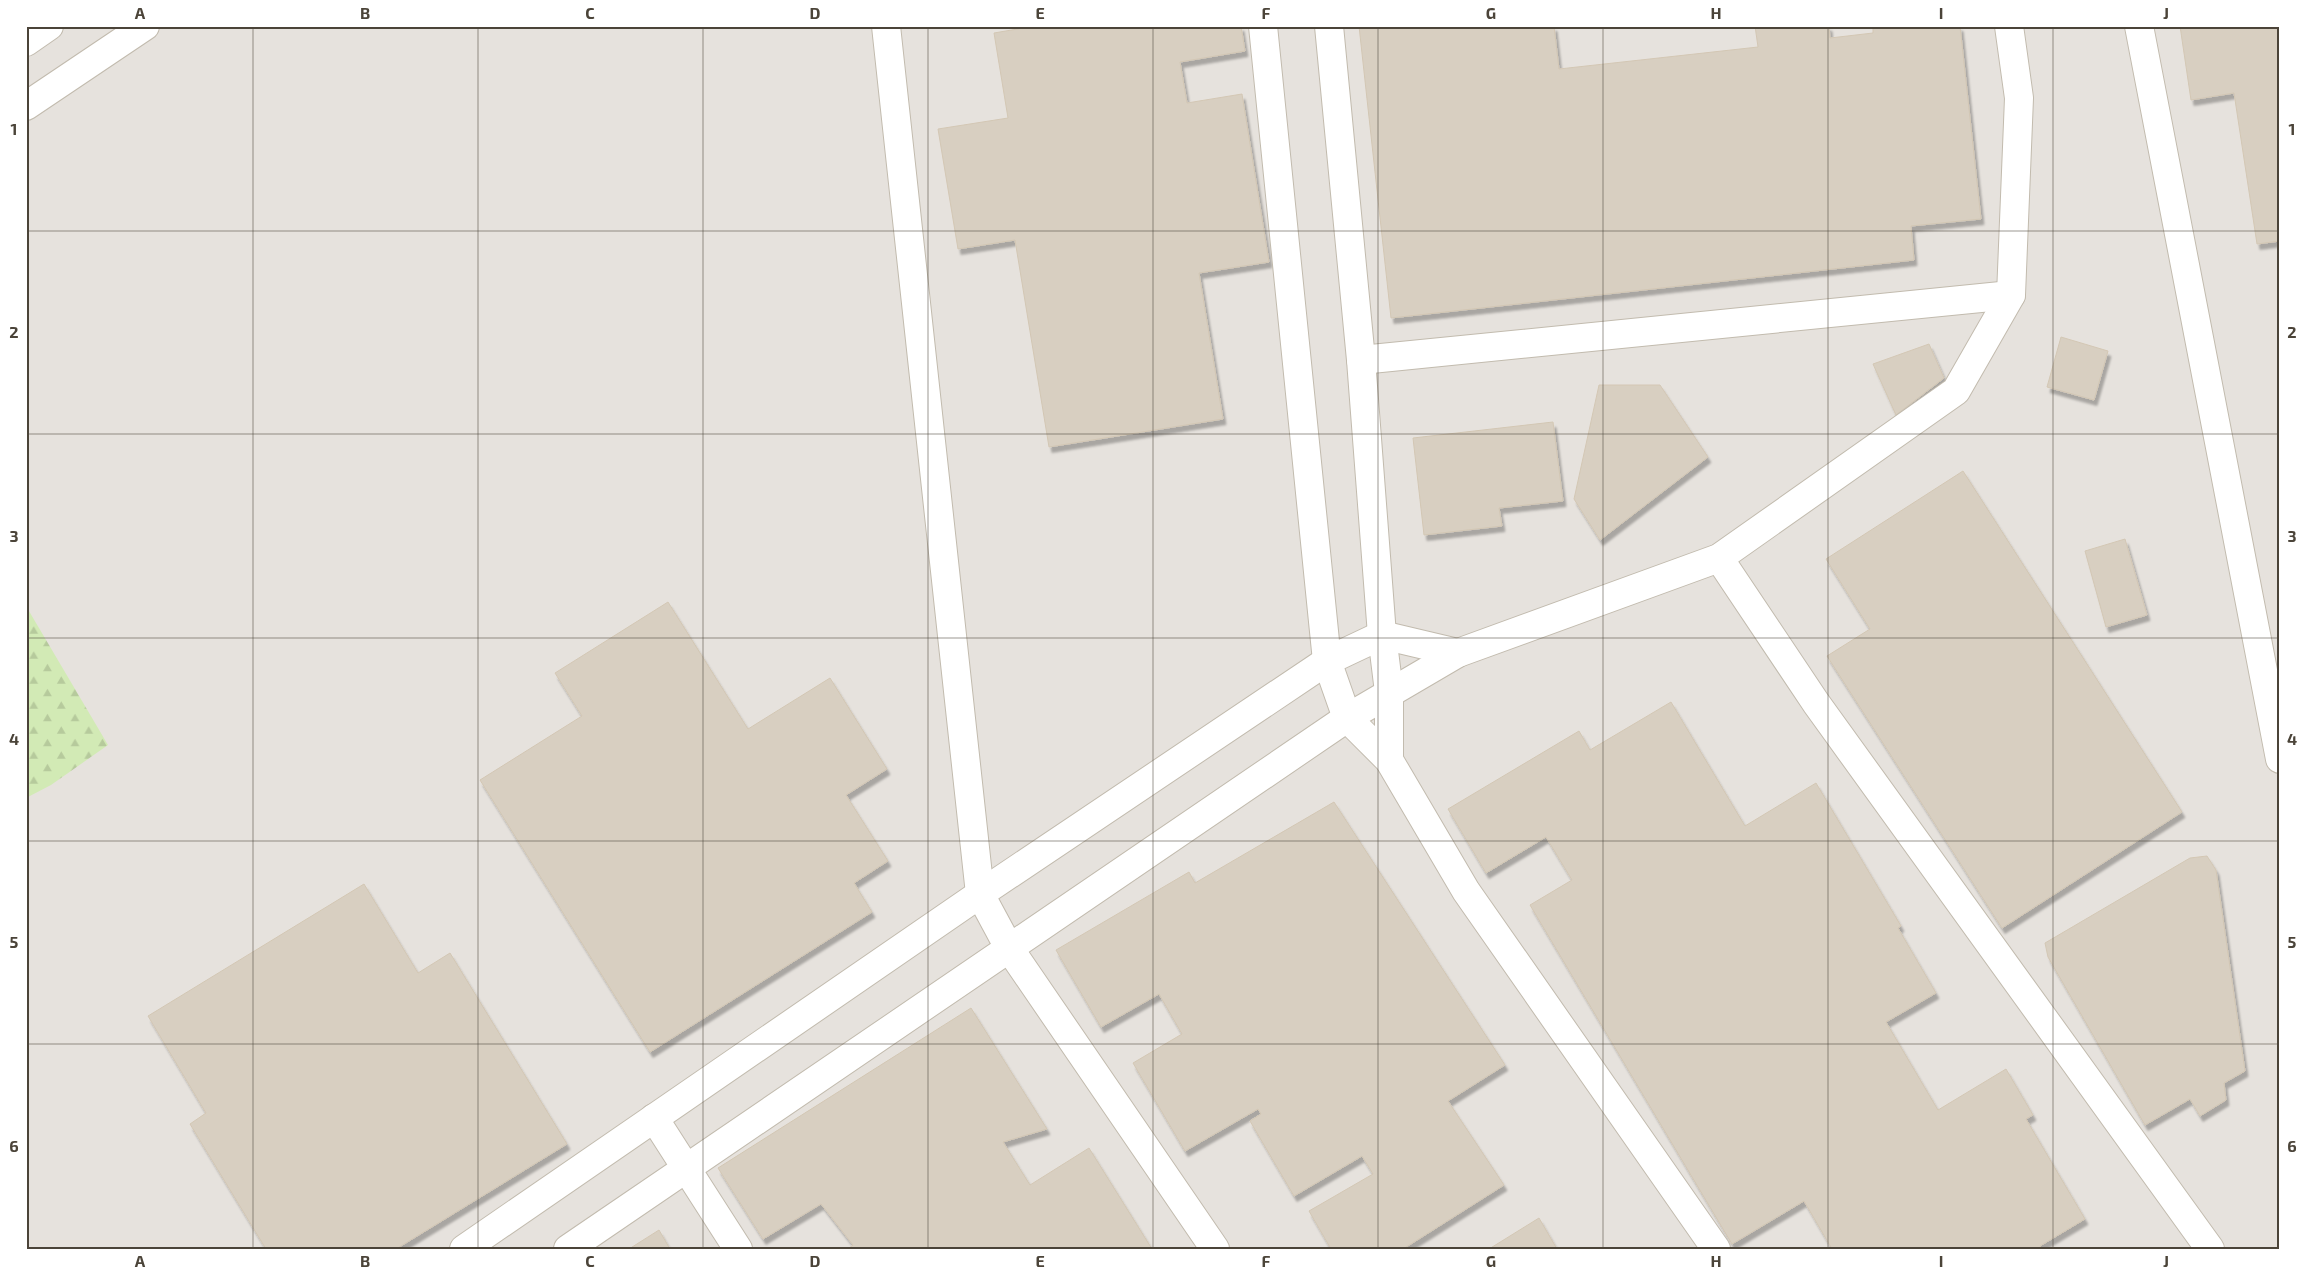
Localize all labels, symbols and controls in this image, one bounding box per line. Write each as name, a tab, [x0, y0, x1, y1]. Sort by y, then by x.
text: A	[135, 3, 146, 22]
text: B	[360, 3, 370, 22]
text: C	[585, 3, 595, 22]
text: D	[810, 3, 821, 22]
text: E	[1035, 3, 1045, 22]
text: F	[1262, 3, 1271, 22]
text: G	[1486, 3, 1496, 22]
text: H	[1710, 3, 1722, 22]
text: I	[1939, 3, 1943, 22]
text: J	[2163, 3, 2169, 22]
text: 1	[11, 119, 17, 138]
text: 1	[2289, 119, 2295, 138]
text: 2	[9, 322, 19, 341]
text: 2	[2287, 322, 2297, 341]
text: 3	[9, 526, 19, 545]
text: 3	[2287, 526, 2297, 545]
text: 4	[9, 729, 19, 748]
text: 4	[2287, 729, 2297, 748]
text: 5	[10, 932, 19, 951]
text: 5	[2288, 932, 2297, 951]
text: 6	[9, 1136, 19, 1155]
text: 6	[2287, 1136, 2297, 1155]
text: A	[135, 1251, 146, 1270]
text: B	[360, 1251, 370, 1270]
text: C	[585, 1251, 595, 1270]
text: D	[810, 1251, 821, 1270]
text: E	[1035, 1251, 1045, 1270]
text: F	[1262, 1251, 1271, 1270]
text: G	[1486, 1251, 1496, 1270]
text: H	[1710, 1251, 1722, 1270]
text: I	[1939, 1251, 1943, 1270]
text: J	[2163, 1251, 2169, 1270]

